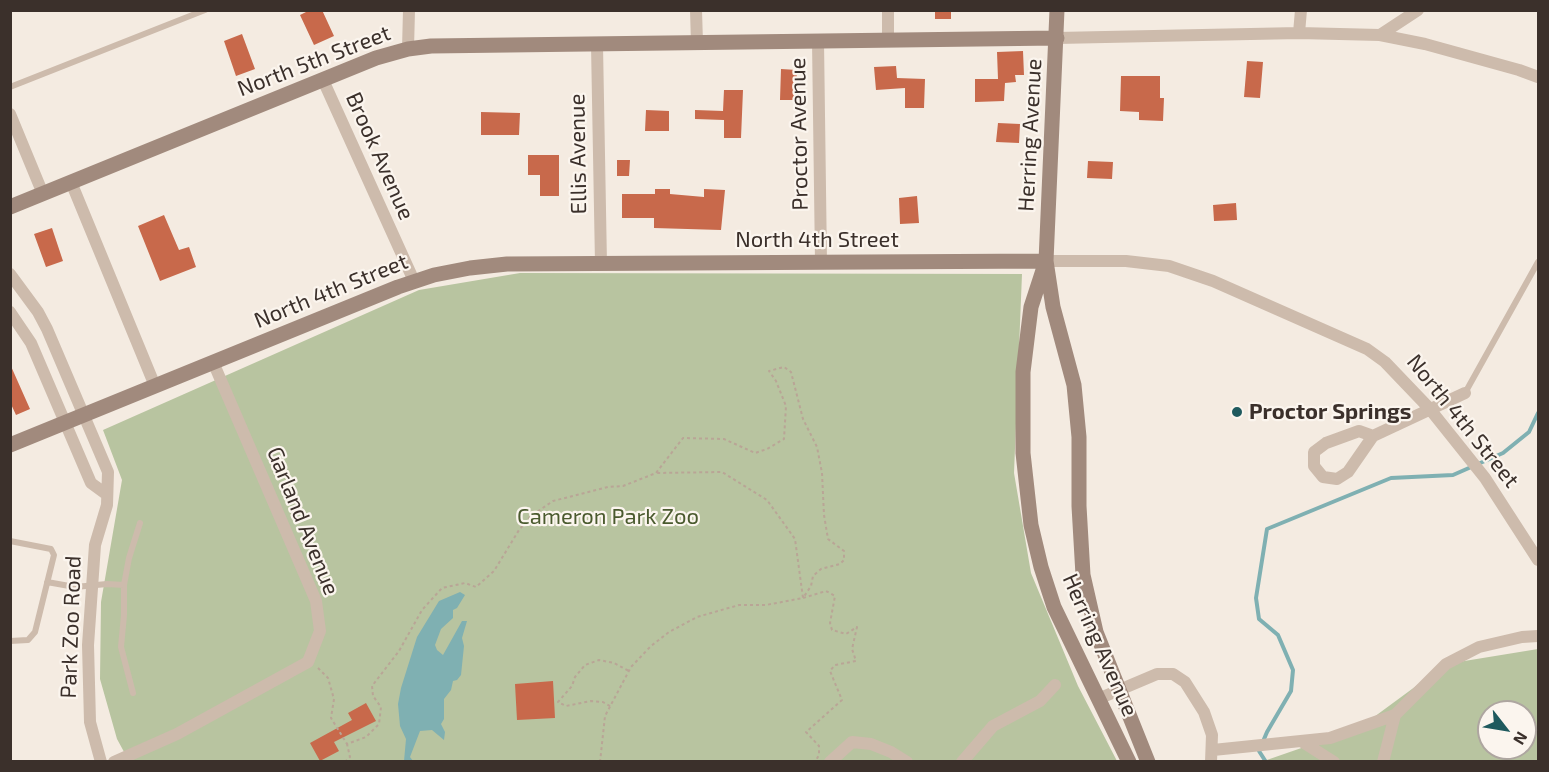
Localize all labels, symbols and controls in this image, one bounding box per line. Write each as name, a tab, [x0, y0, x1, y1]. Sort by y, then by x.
street label: North 5th Street	[234, 20, 394, 102]
street label: Proctor Avenue	[784, 57, 814, 211]
street label: Herring Avenue	[1013, 58, 1047, 212]
street label: Brook Avenue	[340, 88, 420, 224]
street label: Ellis Avenue	[564, 93, 592, 215]
street label: North 4th Street	[735, 227, 899, 253]
street label: North 4th Street	[250, 248, 412, 334]
street label: North 4th Street	[1401, 349, 1525, 493]
place label: Proctor Springs	[1249, 399, 1411, 425]
marker: Proctor Springs	[1230, 405, 1244, 419]
street label: Garland Avenue	[261, 443, 345, 599]
park label: Cameron Park Zoo	[517, 504, 699, 530]
street label: Park Zoo Road	[55, 555, 87, 699]
street label: Herring Avenue	[1057, 570, 1143, 720]
north arrow	[1477, 700, 1537, 760]
text: N	[1510, 729, 1532, 748]

